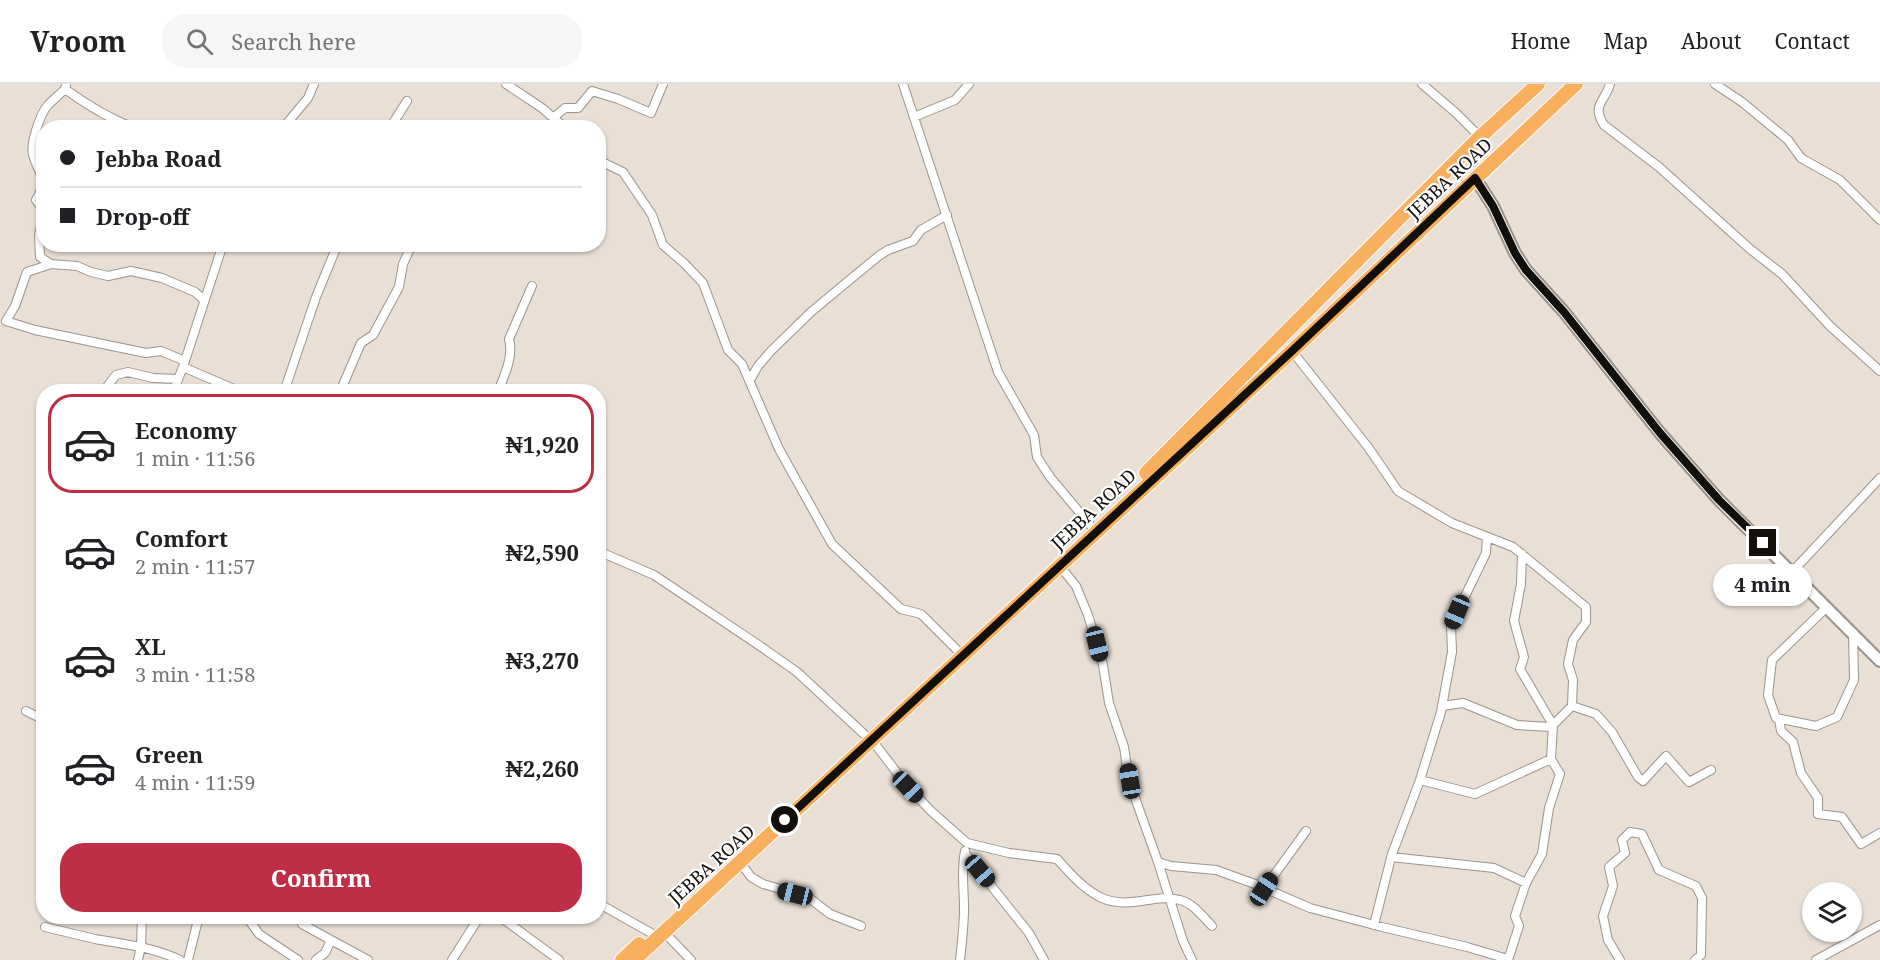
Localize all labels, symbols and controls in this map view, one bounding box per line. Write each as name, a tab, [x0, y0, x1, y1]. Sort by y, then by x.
search box	[162, 14, 582, 68]
text: Vroom	[30, 22, 126, 60]
icon: search	[183, 25, 216, 58]
text: Search here	[231, 26, 356, 56]
text: Home	[1511, 27, 1571, 55]
text: Map	[1604, 27, 1648, 55]
text: About	[1681, 27, 1742, 55]
text: Contact	[1775, 27, 1850, 55]
street label: JEBBA ROAD	[1400, 132, 1497, 224]
text: Jebba Road	[96, 143, 221, 173]
text: Drop-off	[96, 201, 189, 231]
text: Economy	[135, 415, 237, 445]
icon: car	[63, 417, 117, 471]
text: ₦1,920	[505, 429, 579, 459]
text: 1 min · 11:56	[135, 445, 255, 472]
street label: JEBBA ROAD	[1044, 463, 1141, 555]
text: Comfort	[135, 523, 228, 553]
icon: car	[63, 525, 117, 579]
route end	[1749, 529, 1776, 556]
text: ₦2,590	[505, 537, 579, 567]
text: 2 min · 11:57	[135, 553, 255, 580]
callout: 4 min	[1714, 564, 1812, 606]
text: 4 min	[1734, 571, 1791, 598]
car	[1442, 592, 1472, 632]
car	[1084, 624, 1110, 664]
text: XL	[135, 631, 166, 661]
icon: car	[63, 633, 117, 687]
text: ₦3,270	[505, 645, 579, 675]
text: 3 min · 11:58	[135, 661, 255, 688]
text: Green	[135, 739, 203, 769]
icon: car	[63, 741, 117, 795]
text: ₦2,260	[505, 753, 579, 783]
car	[1118, 762, 1142, 800]
car	[889, 768, 927, 806]
text: 4 min · 11:59	[135, 769, 255, 796]
route start	[771, 806, 798, 833]
street label: JEBBA ROAD	[662, 819, 759, 910]
button: Confirm	[60, 843, 582, 912]
car	[961, 852, 999, 890]
car	[1247, 869, 1281, 909]
car	[775, 881, 815, 907]
map controls	[1802, 882, 1862, 942]
button: layers	[1802, 882, 1862, 942]

